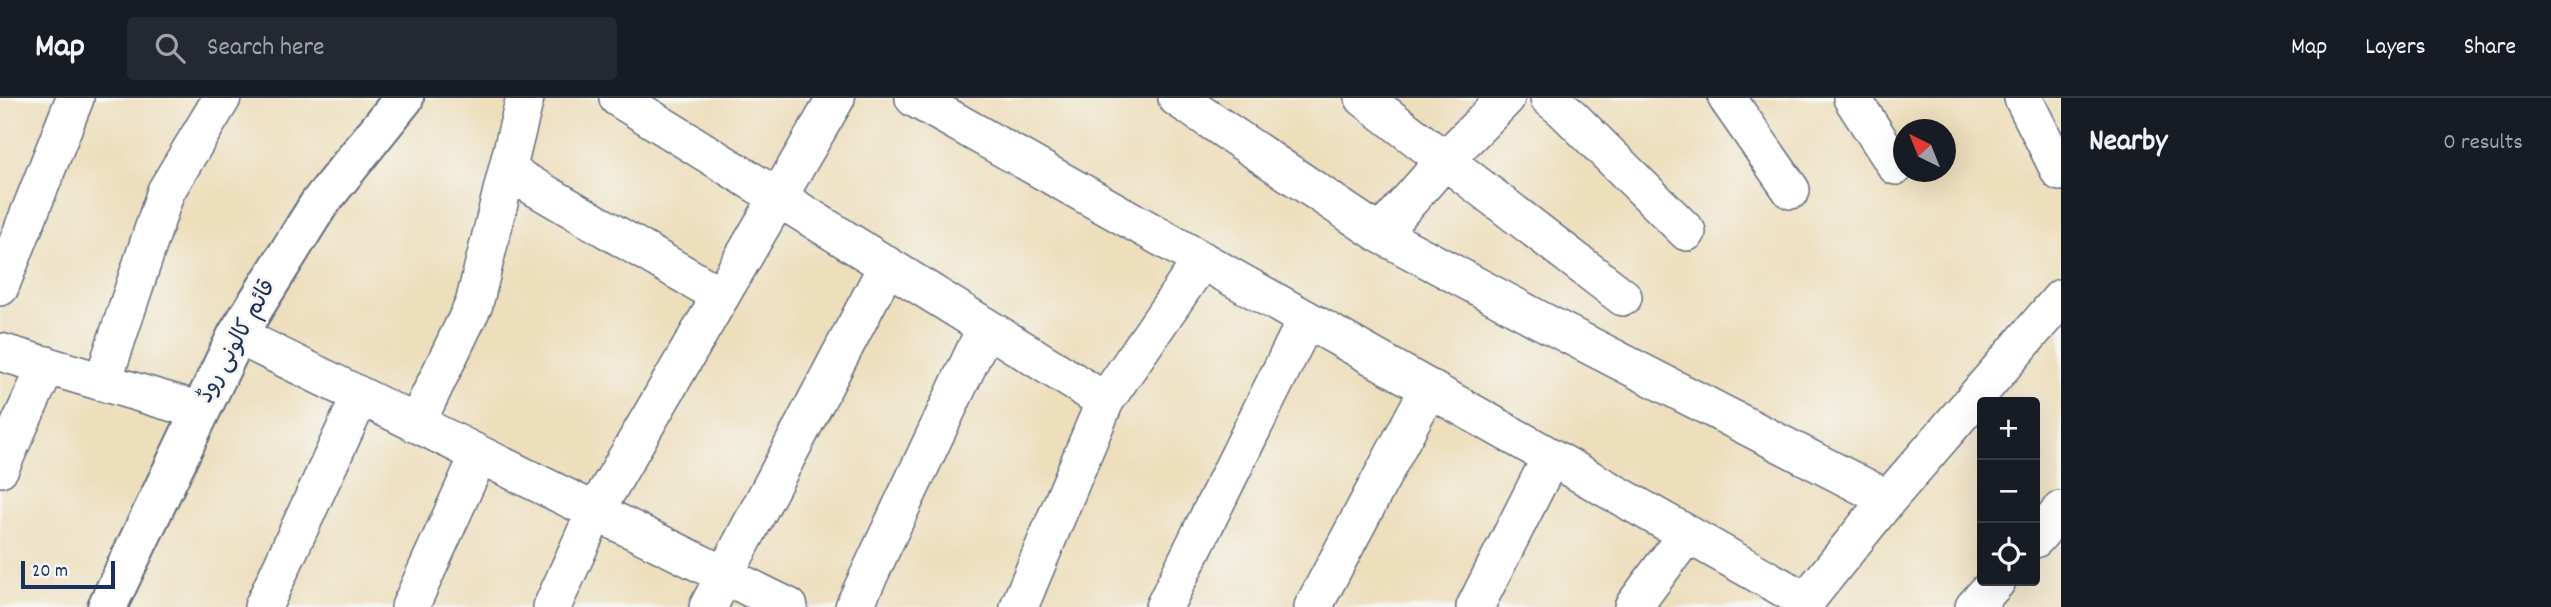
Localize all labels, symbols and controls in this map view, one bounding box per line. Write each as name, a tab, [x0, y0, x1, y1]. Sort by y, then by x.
search box	[127, 17, 617, 80]
text: Map	[35, 25, 85, 72]
icon: search	[151, 29, 189, 67]
text: Search here	[207, 30, 325, 67]
text: Map	[2291, 31, 2327, 65]
text: Layers	[2365, 31, 2426, 65]
text: Share	[2464, 31, 2516, 65]
north arrow	[1893, 119, 1956, 182]
text: Nearby	[2089, 122, 2167, 165]
text: 0 results	[2443, 127, 2523, 160]
street label: قائم کالونی روڈ	[190, 274, 286, 410]
map controls	[1977, 397, 2040, 586]
button: +	[1977, 397, 2040, 460]
button: −	[1977, 460, 2040, 523]
button: locate	[1977, 523, 2040, 586]
scale bar	[21, 558, 116, 590]
text: 20 m	[32, 559, 68, 586]

